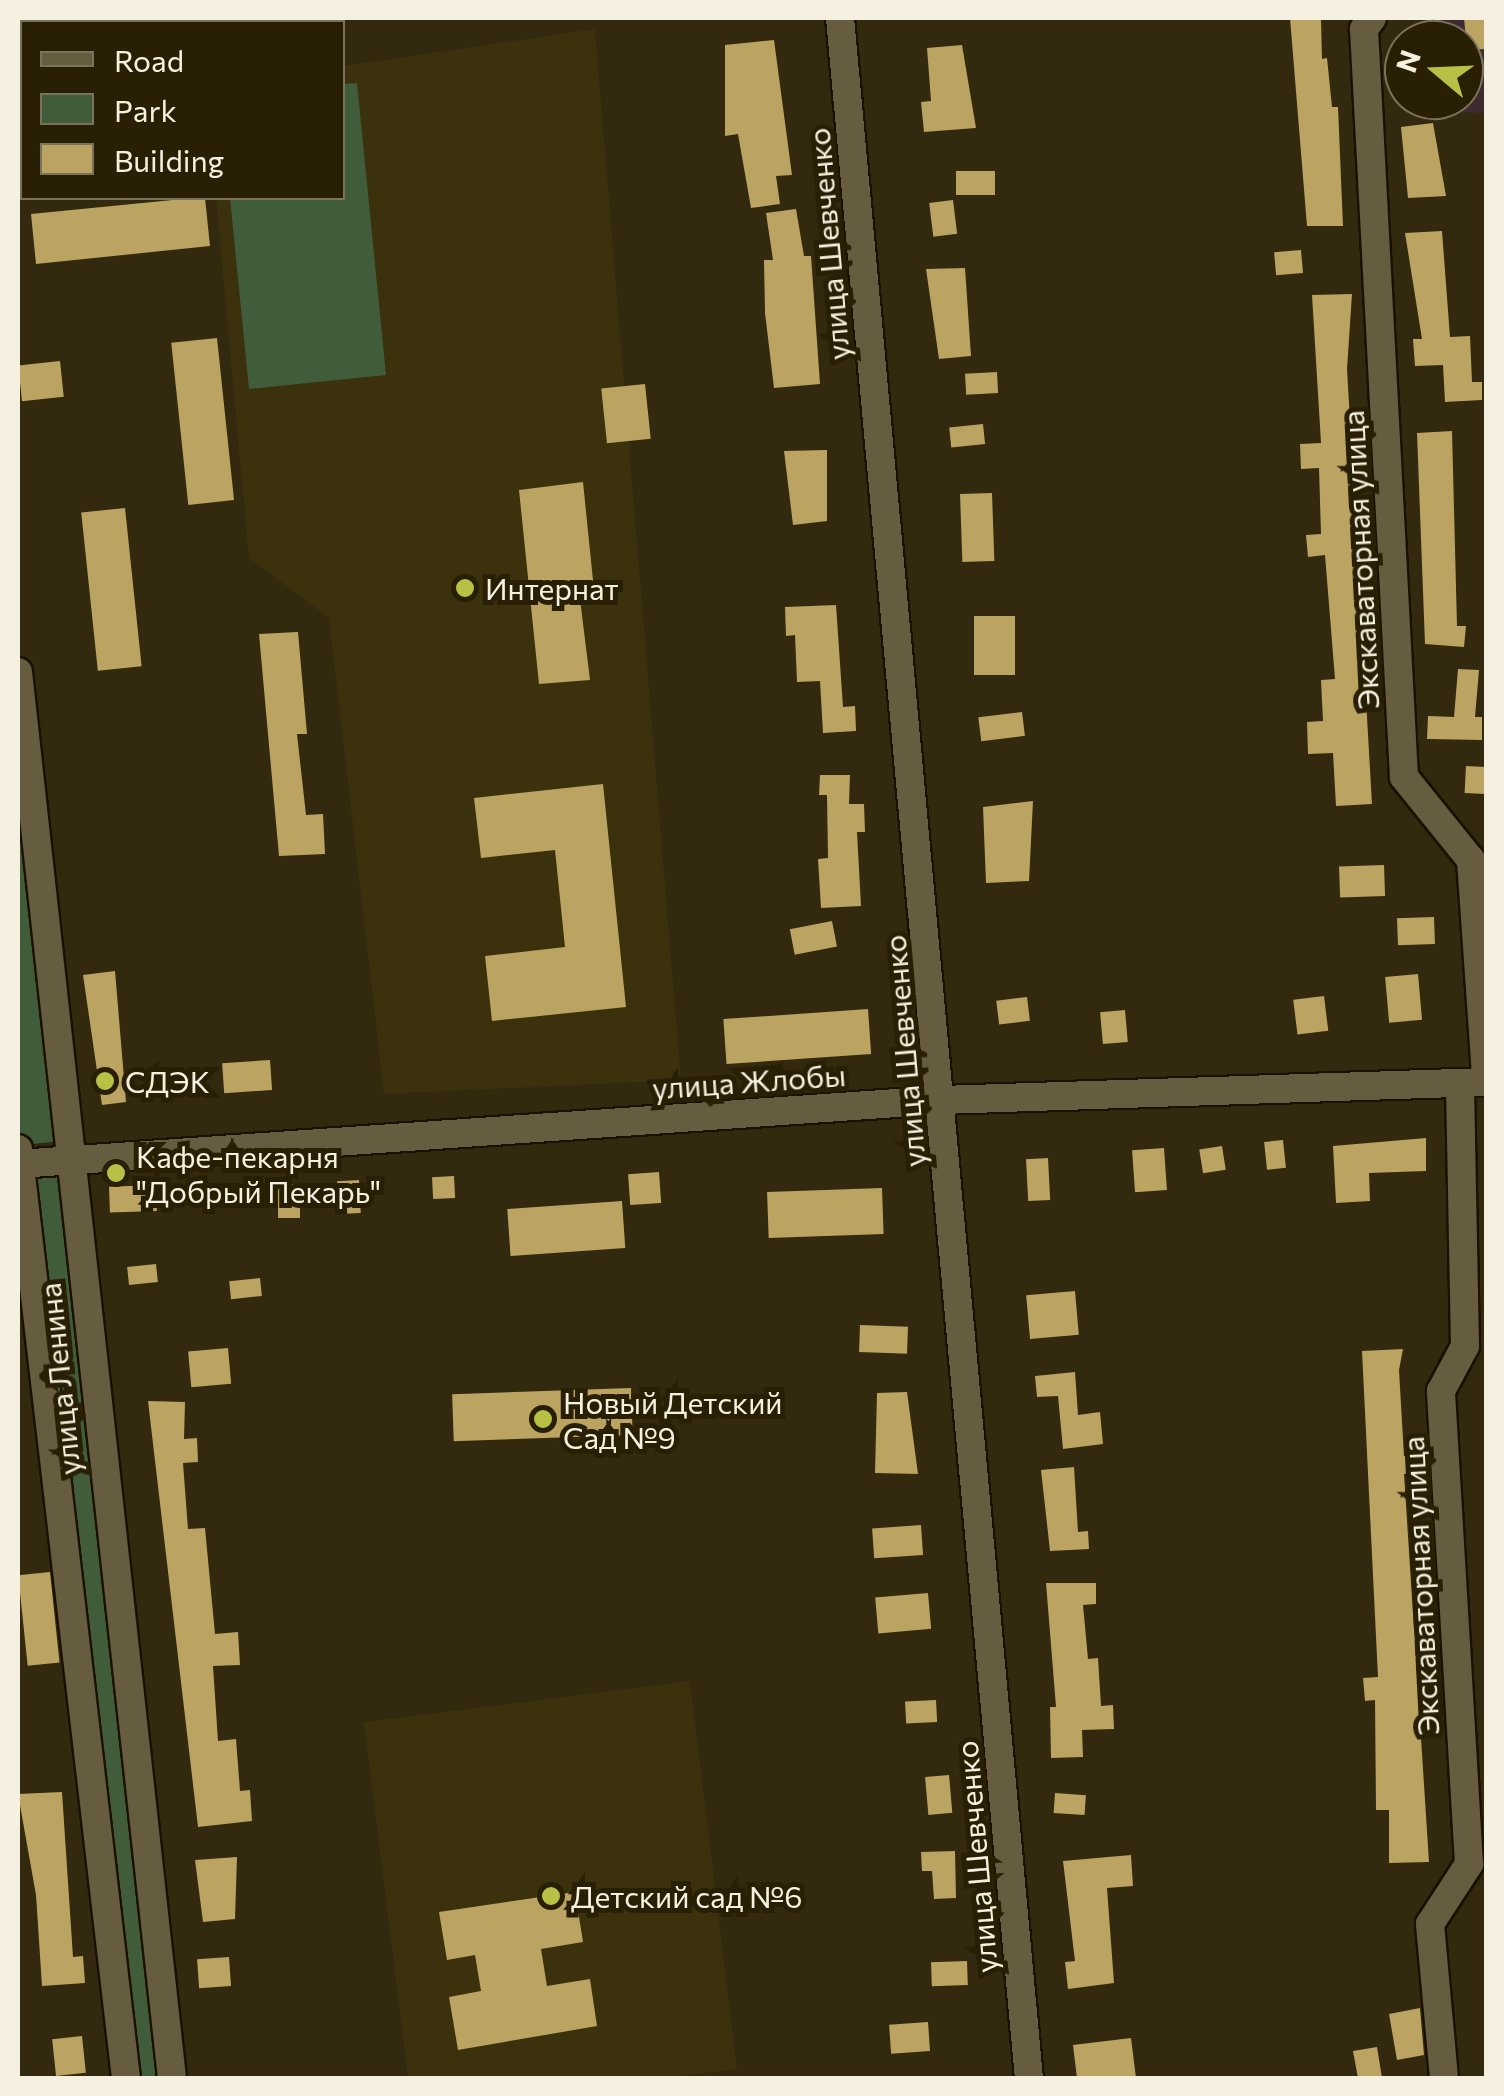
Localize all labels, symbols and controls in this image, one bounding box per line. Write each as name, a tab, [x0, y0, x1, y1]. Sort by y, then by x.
legend	[20, 20, 345, 200]
north arrow	[1384, 20, 1484, 120]
text: Road	[114, 41, 184, 78]
text: N	[1388, 45, 1427, 76]
text: Park	[114, 91, 177, 128]
street label: улица Шевченко	[800, 126, 856, 362]
text: Building	[114, 141, 224, 178]
street label: Экскаваторная улица	[1334, 410, 1386, 710]
place label: Интернат	[485, 570, 619, 606]
marker: Интернат	[454, 577, 476, 599]
street label: улица Шевченко	[876, 933, 932, 1169]
street label: улица Жлобы	[651, 1056, 847, 1106]
place label: СДЭК	[125, 1063, 210, 1099]
marker: СДЭК	[94, 1070, 116, 1092]
place label: Кафе-пекарня "Добрый Пекарь"	[136, 1138, 381, 1208]
marker: Кафе-пекарня "Добрый Пекарь"	[105, 1162, 127, 1184]
street label: улица Ленина	[31, 1281, 87, 1477]
place label: Новый Детский Сад №9	[563, 1384, 783, 1454]
marker: Новый Детский Сад №9	[532, 1408, 554, 1430]
street label: Экскаваторная улица	[1394, 1436, 1446, 1736]
street label: улица Шевченко	[948, 1739, 1004, 1975]
place label: Детский сад №6	[571, 1878, 802, 1914]
marker: Детский сад №6	[540, 1885, 562, 1907]

